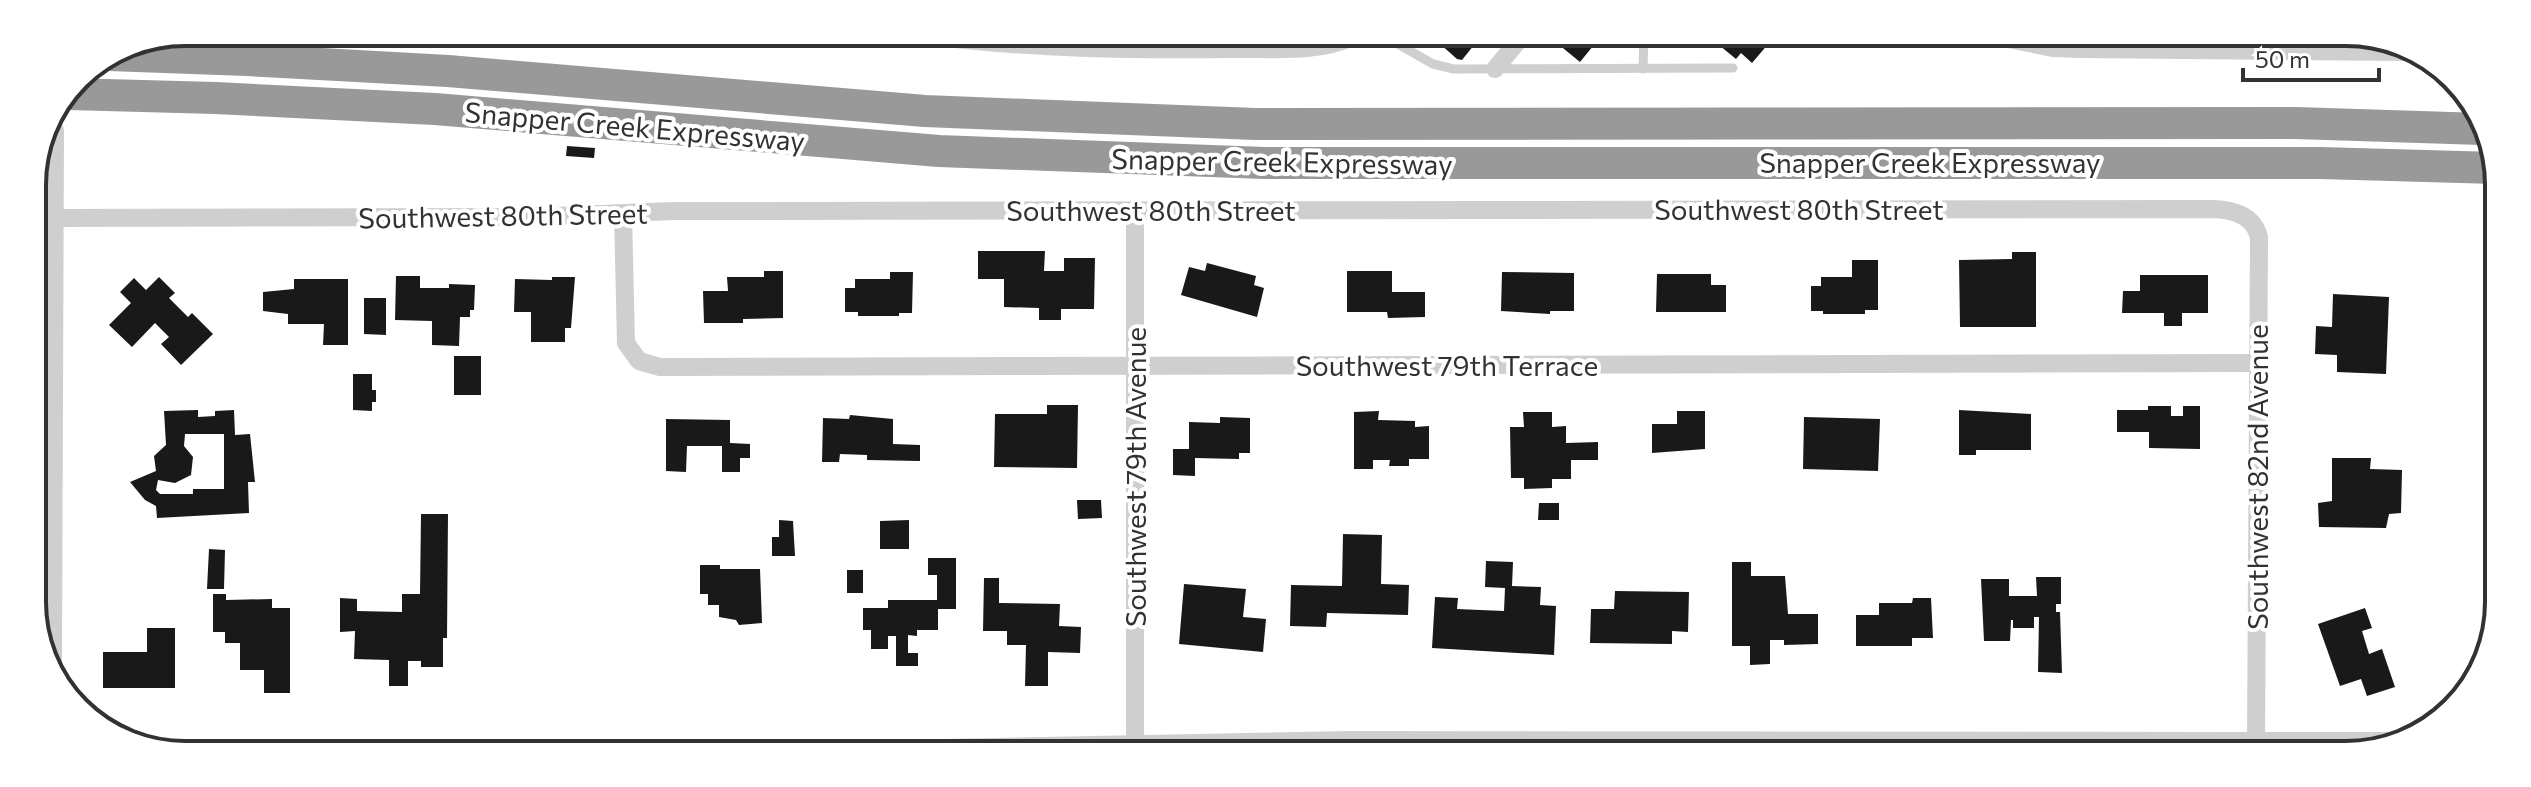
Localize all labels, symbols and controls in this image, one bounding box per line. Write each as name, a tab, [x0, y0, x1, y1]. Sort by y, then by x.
scale bar	[2243, 32, 2379, 82]
text: 50 m	[2255, 44, 2310, 73]
street label: Snapper Creek Expressway	[464, 94, 806, 158]
street label: Snapper Creek Expressway	[1111, 141, 1453, 181]
street label: Snapper Creek Expressway	[1759, 145, 2101, 179]
street label: Southwest 80th Street	[1654, 192, 1944, 226]
street label: Southwest 80th Street	[1006, 193, 1296, 227]
street label: Southwest 80th Street	[358, 195, 648, 235]
street label: Southwest 82nd Avenue	[2240, 324, 2274, 630]
street label: Southwest 79th Avenue	[1118, 327, 1152, 627]
street label: Southwest 79th Terrace	[1296, 348, 1598, 382]

